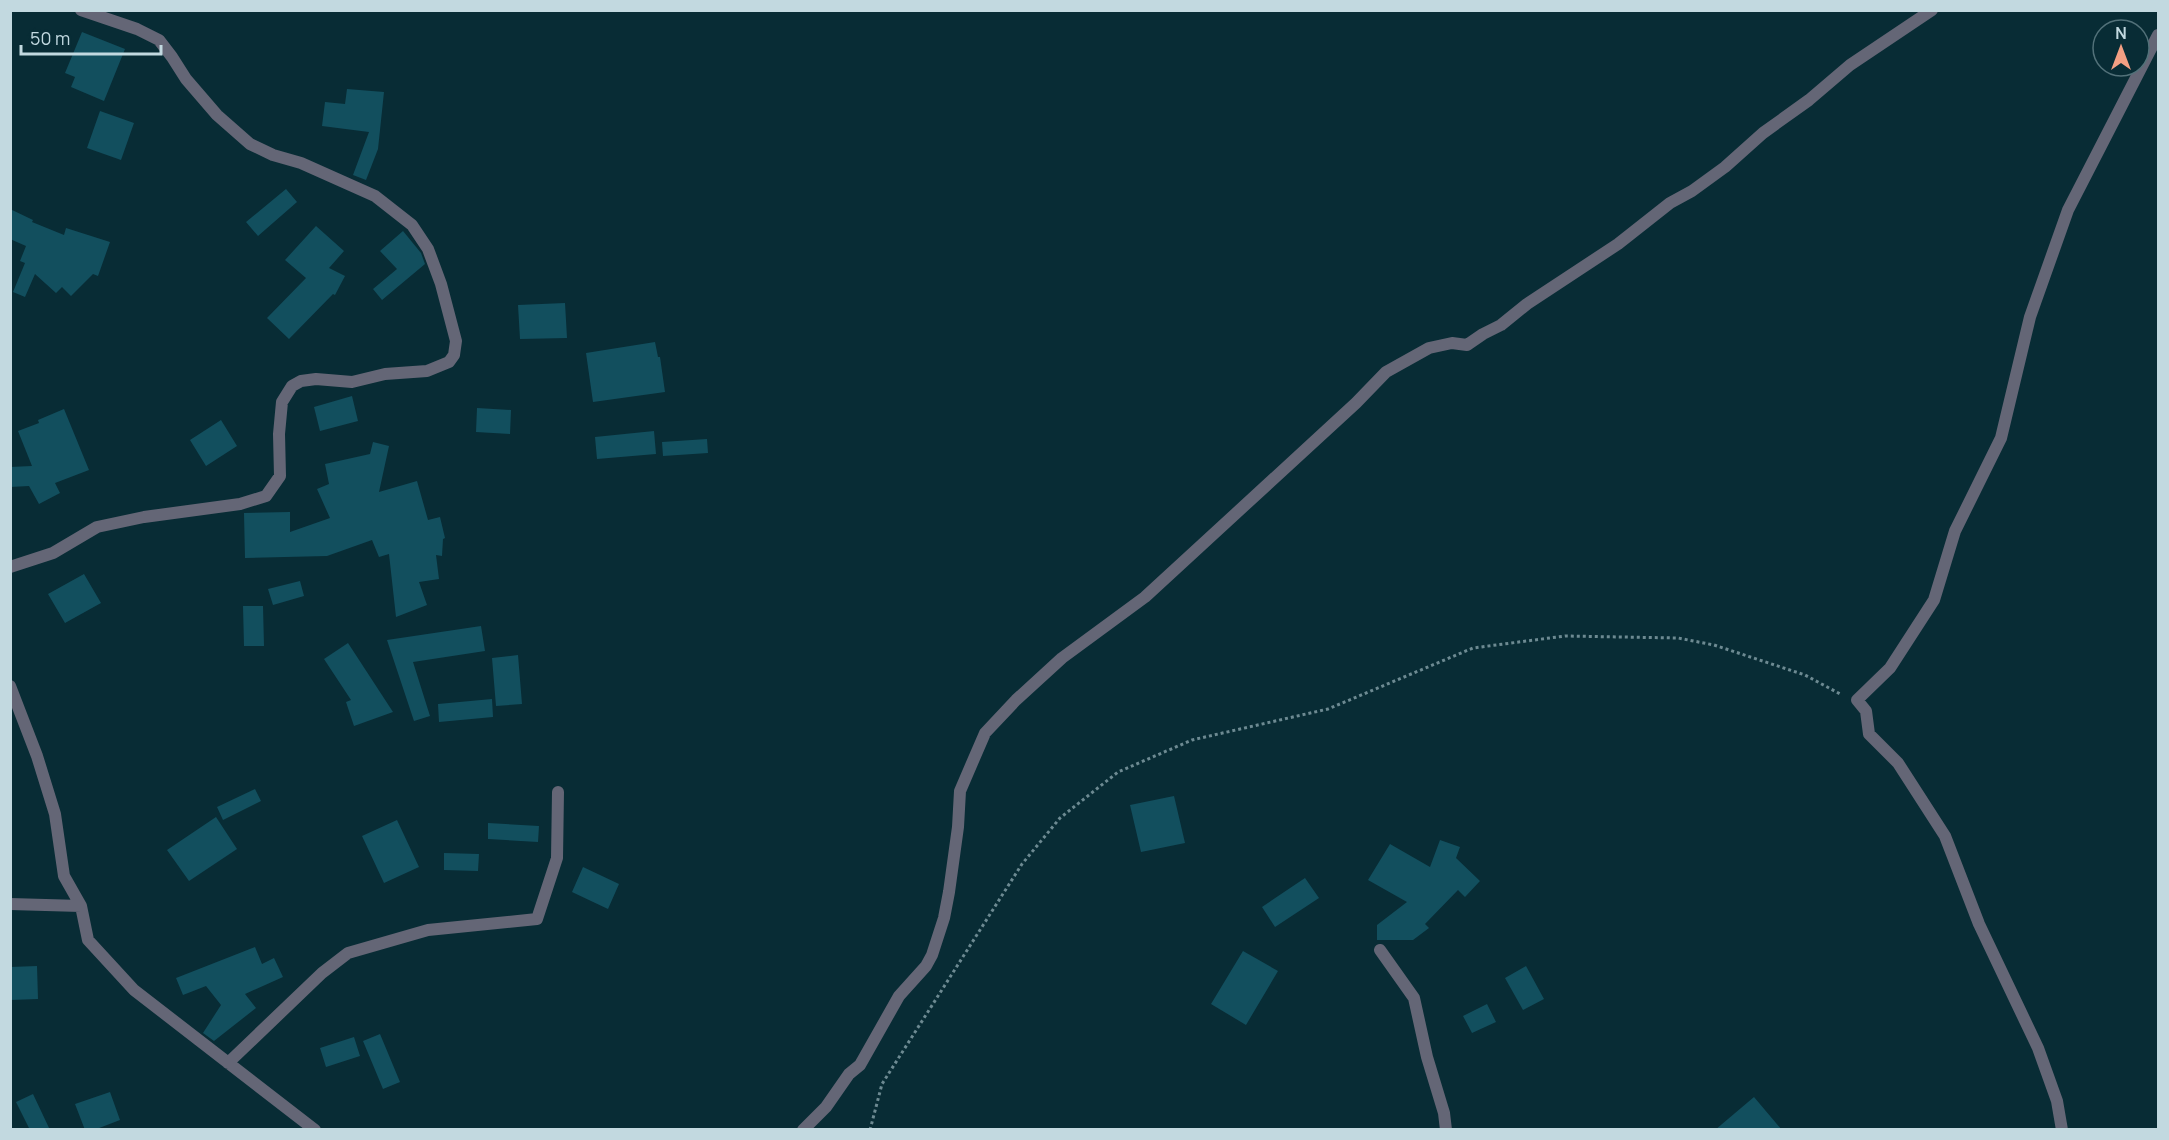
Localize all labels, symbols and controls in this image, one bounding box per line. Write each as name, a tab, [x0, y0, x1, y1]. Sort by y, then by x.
scale bar	[21, 18, 160, 56]
north arrow	[2091, 18, 2151, 78]
text: N	[2115, 22, 2127, 44]
text: 50 m	[30, 26, 70, 50]

